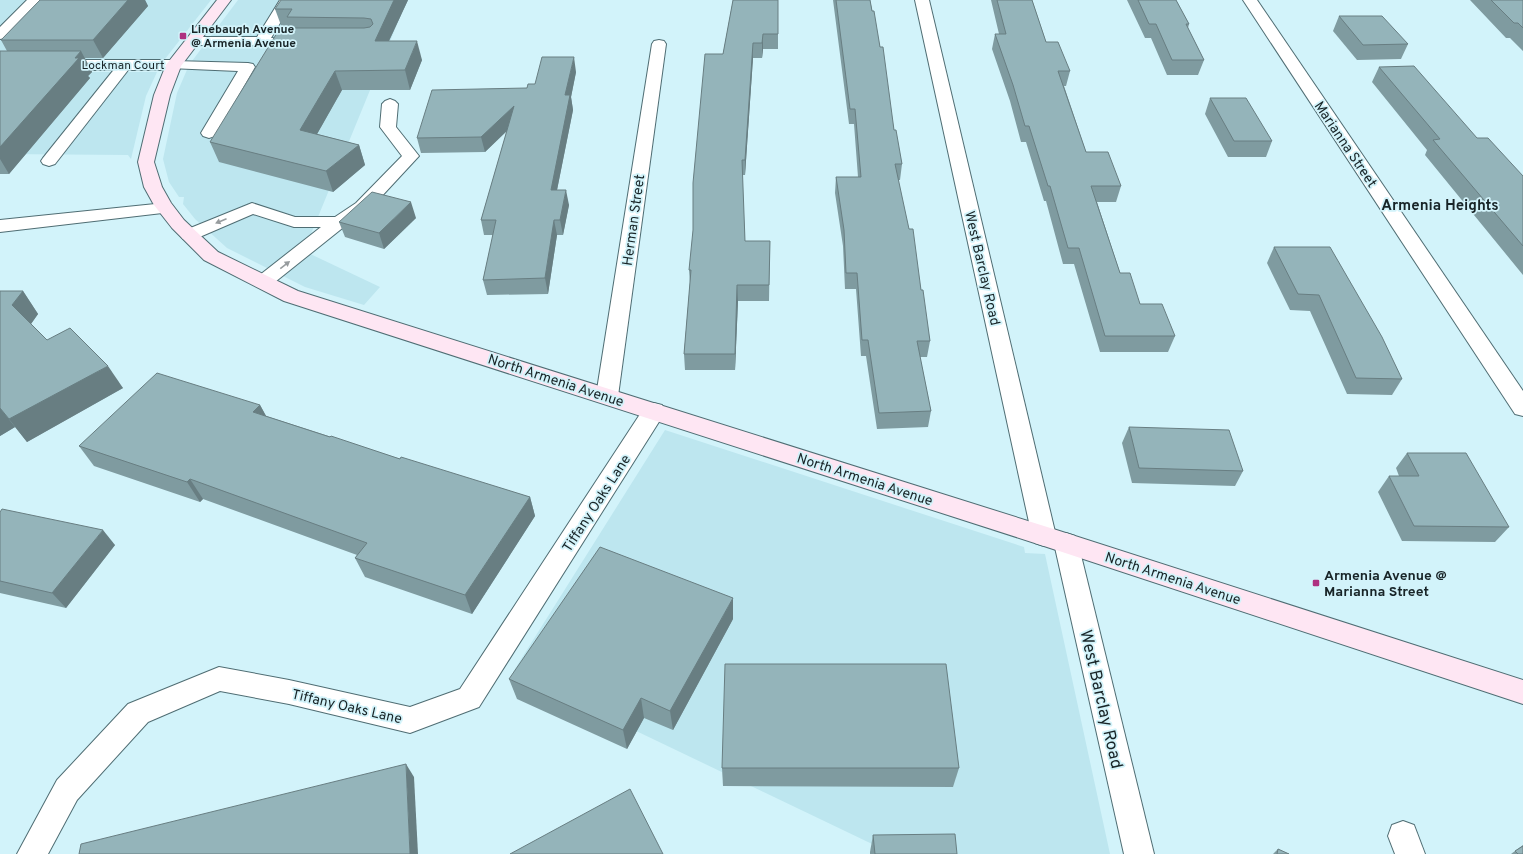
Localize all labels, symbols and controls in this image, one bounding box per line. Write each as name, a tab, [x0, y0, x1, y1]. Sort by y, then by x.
place label: Linebaugh Avenue @ Armenia Avenue	[191, 22, 296, 52]
marker: Linebaugh Avenue @ Armenia Avenue	[178, 31, 188, 41]
street label: Lockman Court	[81, 58, 165, 74]
street label: Marianna Street	[1310, 99, 1380, 191]
street label: Herman Street	[620, 173, 649, 267]
district label: Armenia Heights	[1381, 197, 1499, 216]
street label: West Barclay Road	[960, 209, 1003, 327]
one-way arrow	[214, 219, 226, 225]
one-way arrow	[279, 261, 290, 269]
street label: North Armenia Avenue	[485, 351, 626, 411]
street label: North Armenia Avenue	[794, 450, 935, 510]
street label: Tiffany Oaks Lane	[559, 452, 635, 556]
street label: North Armenia Avenue	[1102, 549, 1243, 609]
place label: Armenia Avenue @ Marianna Street	[1324, 568, 1447, 601]
marker: Armenia Avenue @ Marianna Street	[1311, 578, 1321, 588]
street label: West Barclay Road	[1073, 628, 1127, 771]
street label: Tiffany Oaks Lane	[290, 687, 403, 728]

